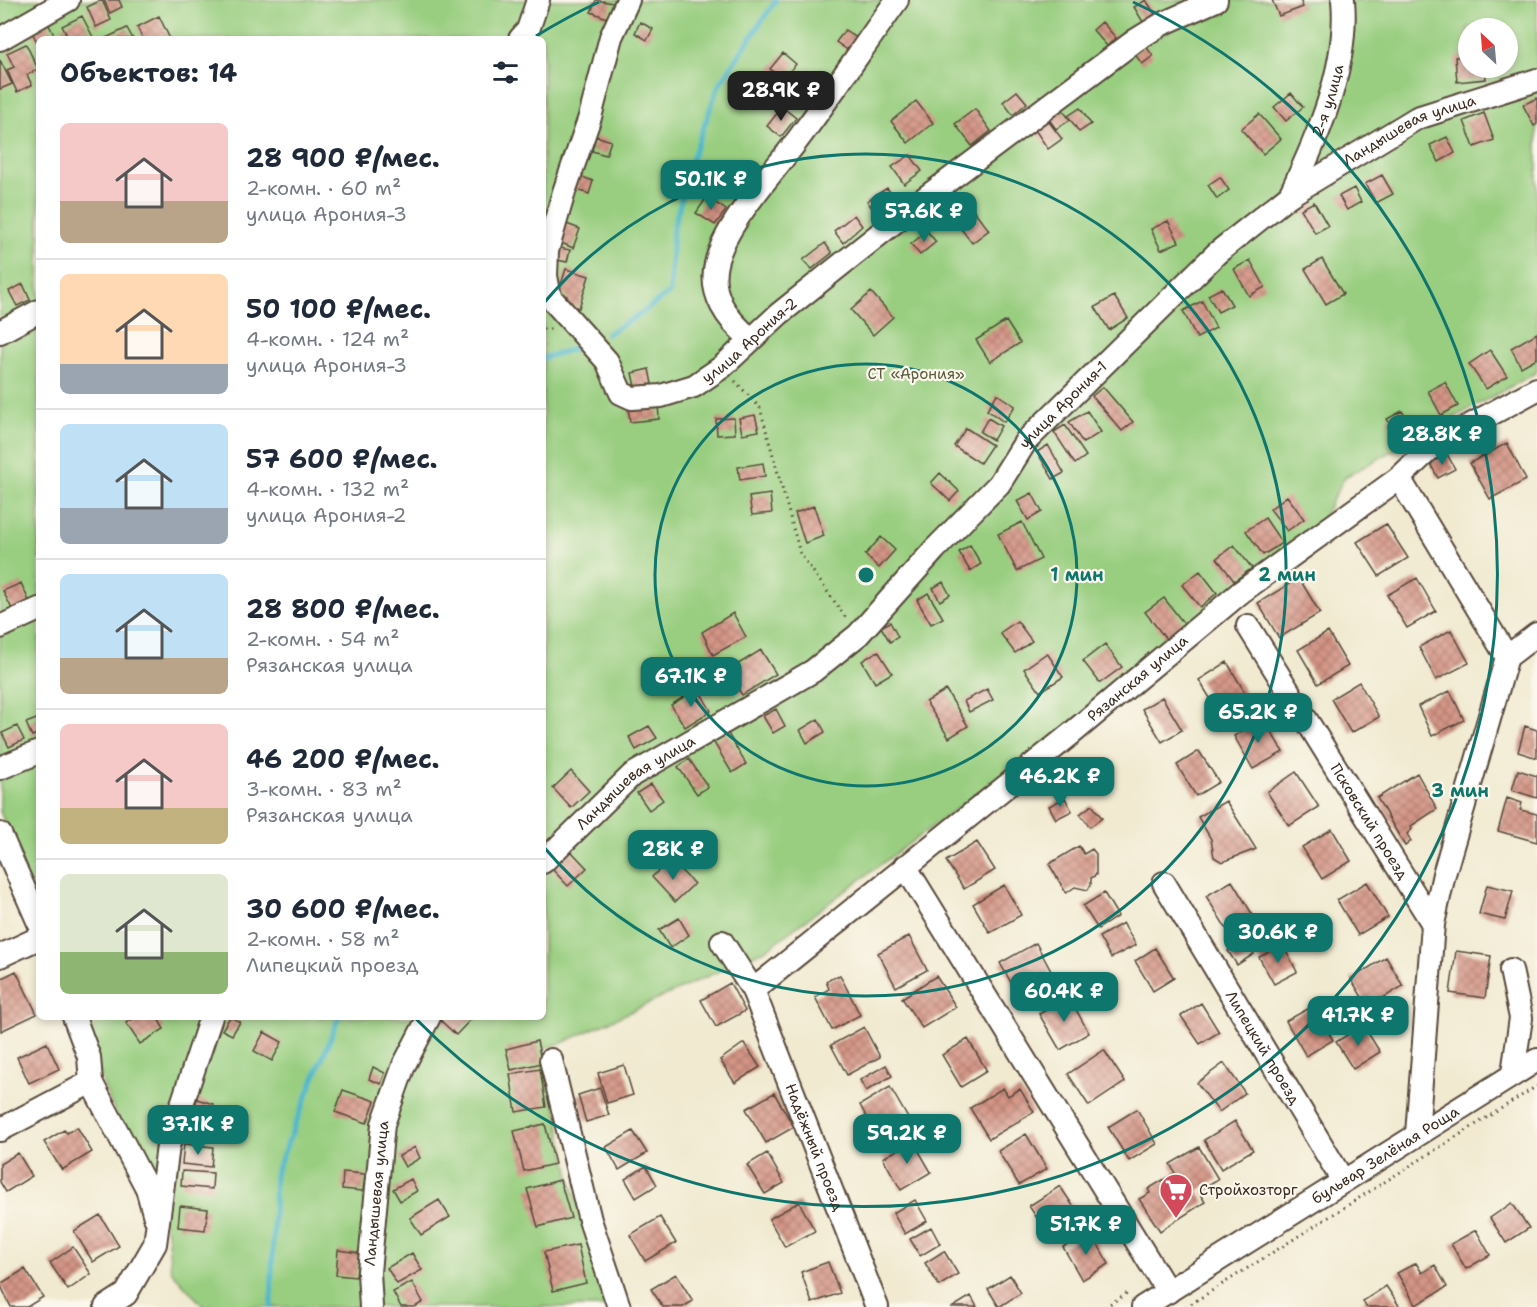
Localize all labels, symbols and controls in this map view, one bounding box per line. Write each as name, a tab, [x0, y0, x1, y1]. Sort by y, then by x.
north arrow	[1458, 18, 1518, 78]
map controls	[1458, 18, 1518, 78]
text: Объектов: 14	[60, 55, 237, 90]
icon: filters	[489, 56, 522, 89]
street label: 2-я улица	[1307, 62, 1348, 139]
pin: 28.9K ₽	[726, 71, 836, 122]
text: 28.9K ₽	[742, 77, 820, 103]
street label: Ландышевая улица	[1339, 90, 1479, 171]
text: 28 900 ₽/мес.	[246, 140, 440, 175]
icon: home	[108, 147, 180, 219]
pin: 50.1K ₽	[656, 160, 766, 211]
text: 50.1K ₽	[675, 166, 747, 192]
text: 2-комн. · 60 m²	[246, 175, 401, 201]
pin: 57.6K ₽	[869, 192, 979, 243]
text: 57.6K ₽	[885, 198, 963, 224]
text: улица Арония-3	[246, 201, 407, 227]
text: 50 100 ₽/мес.	[246, 291, 431, 326]
street label: улица Арония-2	[698, 293, 801, 388]
icon: home	[108, 298, 180, 370]
text: 4-комн. · 124 m²	[246, 326, 409, 352]
text: улица Арония-3	[246, 352, 407, 378]
street label: улица Арония-1	[1014, 357, 1112, 452]
park label: СТ «Арония»	[867, 364, 965, 384]
pin: 28.8K ₽	[1387, 415, 1497, 466]
text: 28.8K ₽	[1401, 421, 1483, 447]
text: 57 600 ₽/мес.	[246, 441, 438, 476]
icon: home	[108, 448, 180, 520]
text: 4-комн. · 132 m²	[246, 476, 409, 502]
text: улица Арония-2	[246, 502, 407, 528]
text: 1 мин	[1050, 563, 1104, 587]
text: 2 мин	[1258, 563, 1316, 587]
centre of rings	[856, 565, 876, 585]
text: 28 800 ₽/мес.	[246, 591, 440, 626]
icon: home	[108, 598, 180, 670]
text: 2-комн. · 54 m²	[246, 626, 400, 652]
street label: Рязанская улица	[1083, 630, 1193, 726]
text: Рязанская улица	[246, 652, 413, 678]
pin: 67.1K ₽	[636, 657, 746, 708]
text: 67.1K ₽	[655, 663, 727, 689]
pin: 65.2K ₽	[1203, 693, 1313, 744]
text: 65.2K ₽	[1218, 699, 1298, 725]
street label: Ландышевая улица	[572, 730, 700, 834]
text: 46 200 ₽/мес.	[246, 741, 440, 776]
icon: home	[108, 748, 180, 820]
pin: 46.2K ₽	[1005, 757, 1115, 808]
street label: Псковский проезд	[1326, 760, 1413, 884]
text: 46.2K ₽	[1019, 763, 1101, 789]
text: 3-комн. · 83 m²	[246, 776, 402, 802]
text: 3 мин	[1431, 779, 1489, 803]
text: Рязанская улица	[246, 802, 413, 828]
pin: 28K ₽	[631, 830, 715, 881]
text: 28K ₽	[642, 836, 704, 862]
text: 30 600 ₽/мес.	[246, 891, 440, 926]
icon: home	[108, 898, 180, 970]
pin: 30.6K ₽	[1223, 913, 1333, 964]
text: 30.6K ₽	[1238, 919, 1318, 945]
text: 2-комн. · 58 m²	[246, 926, 400, 952]
text: Липецкий проезд	[246, 952, 419, 978]
pin: 60.4K ₽	[1009, 972, 1119, 1023]
text: 60.4K ₽	[1024, 978, 1104, 1004]
street label: Липецкий проезд	[1221, 987, 1305, 1109]
pin: 41.7K ₽	[1303, 996, 1413, 1047]
text: 41.7K ₽	[1322, 1002, 1395, 1028]
street label: Надёжный проезд	[781, 1080, 849, 1214]
street label: бульвар Зелёная Роща	[1308, 1101, 1463, 1209]
pin: 37.1K ₽	[143, 1105, 253, 1156]
text: 37.1K ₽	[162, 1111, 234, 1137]
pin: 59.2K ₽	[852, 1114, 962, 1165]
street label: Ландышевая улица	[360, 1119, 393, 1267]
text: 59.2K ₽	[867, 1120, 947, 1146]
supermarket icon: Стройхозторг	[1158, 1172, 1194, 1219]
place label: Стройхозторг	[1199, 1180, 1298, 1200]
pin: 51.7K ₽	[1031, 1205, 1141, 1256]
text: 51.7K ₽	[1050, 1211, 1122, 1237]

